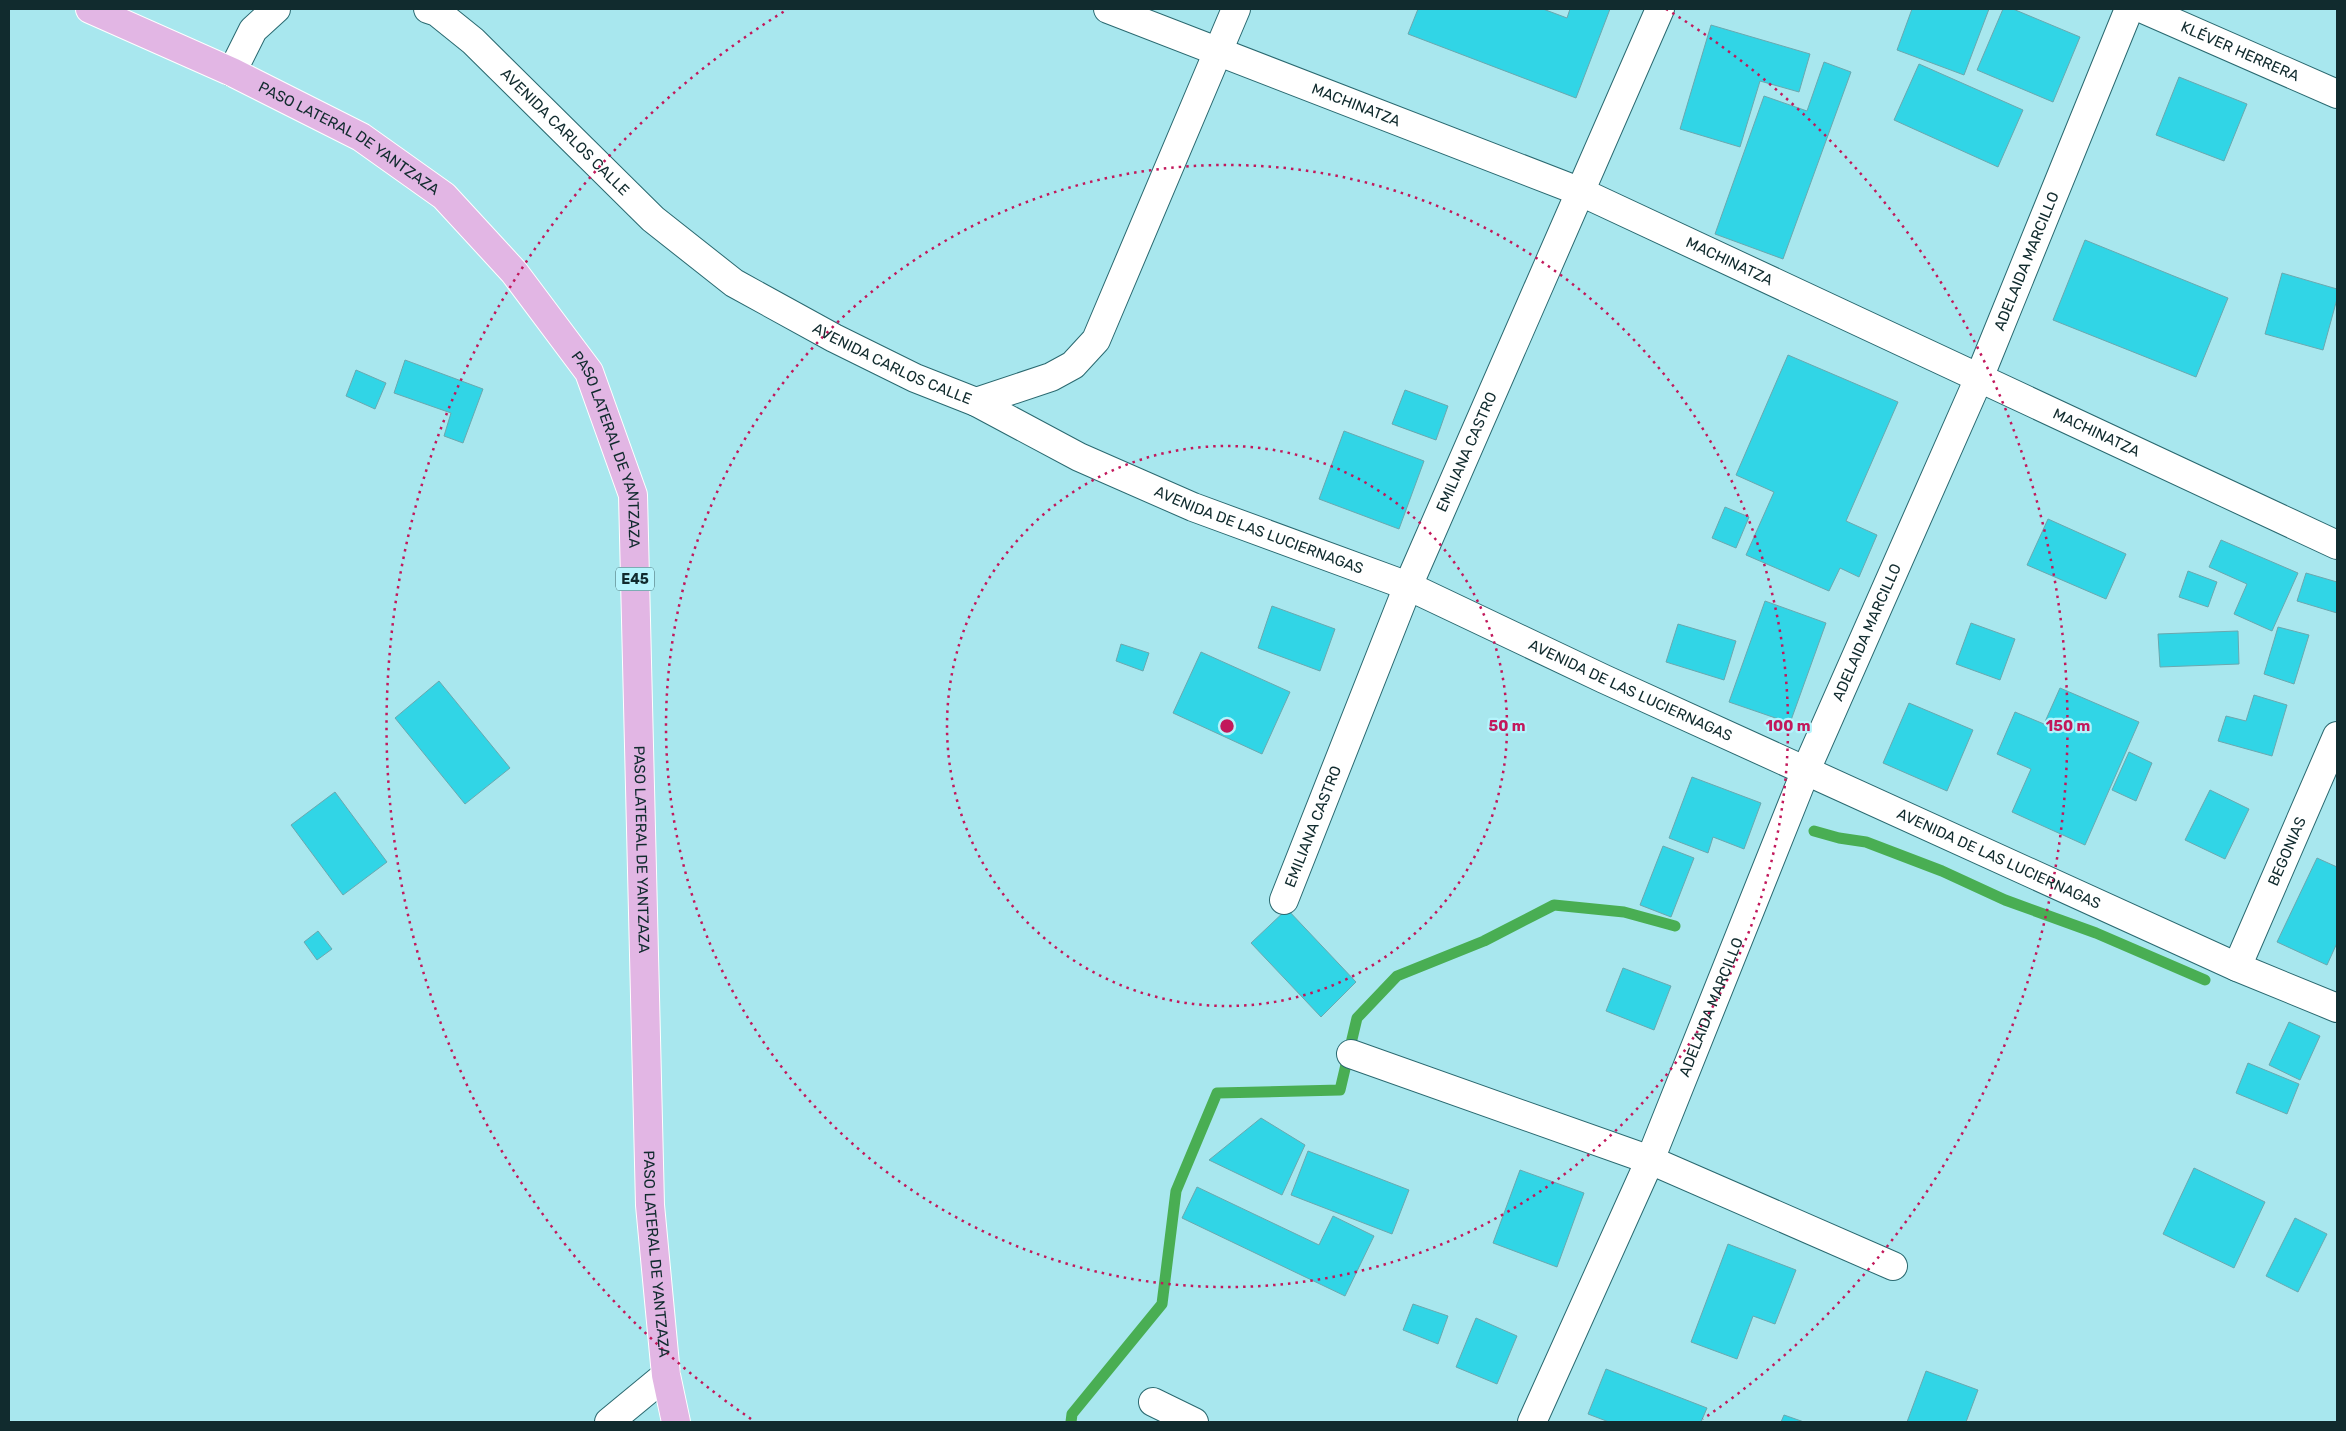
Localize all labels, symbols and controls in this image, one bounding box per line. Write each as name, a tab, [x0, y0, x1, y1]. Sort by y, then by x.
street label: KLÉVER HERRERA	[2178, 18, 2302, 85]
street label: AVENIDA CARLOS CALLE	[497, 65, 633, 199]
street label: PASO LATERAL DE YANTZAZA	[255, 78, 443, 199]
street label: MACHINATZA	[1309, 80, 1403, 130]
street label: ADELAIDA MARCILLO	[1990, 189, 2063, 333]
street label: MACHINATZA	[1683, 233, 1776, 289]
street label: AVENIDA CARLOS CALLE	[810, 319, 974, 408]
street label: PASO LATERAL DE YANTZAZA	[568, 348, 643, 548]
street label: EMILIANA CASTRO	[1432, 389, 1501, 515]
street label: MACHINATZA	[2050, 405, 2143, 461]
street label: AVENIDA DE LAS LUCIERNAGAS	[1152, 482, 1366, 578]
street label: ADELAIDA MARCILLO	[1829, 561, 1905, 704]
road number: E45	[616, 568, 654, 590]
street label: AVENIDA DE LAS LUCIERNAGAS	[1526, 636, 1735, 745]
centre of rings	[1218, 717, 1236, 735]
text: 50 m	[1489, 717, 1525, 735]
text: 100 m	[1766, 717, 1810, 735]
text: 150 m	[2046, 717, 2090, 735]
street label: PASO LATERAL DE YANTZAZA	[630, 745, 653, 953]
street label: EMILIANA CASTRO	[1281, 763, 1345, 890]
street label: AVENIDA DE LAS LUCIERNAGAS	[1894, 804, 2104, 913]
street label: BEGONIAS	[2264, 814, 2310, 889]
street label: ADELAIDA MARCILLO	[1675, 935, 1747, 1079]
street label: PASO LATERAL DE YANTZAZA	[640, 1150, 673, 1358]

